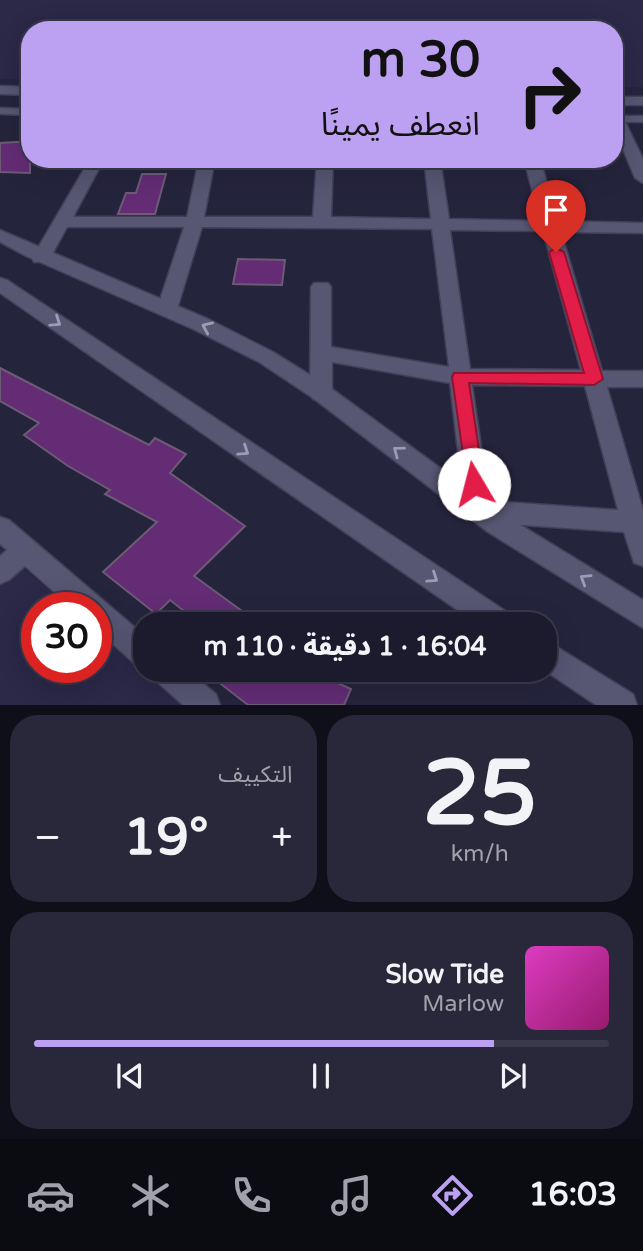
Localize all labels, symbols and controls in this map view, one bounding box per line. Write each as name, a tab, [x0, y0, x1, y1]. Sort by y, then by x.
text: 30 m	[361, 31, 480, 90]
icon: right	[504, 49, 595, 140]
text: انعطف يمينًا	[321, 106, 480, 144]
pin	[526, 180, 586, 252]
icon: arrive	[537, 191, 575, 229]
one-way arrow	[48, 314, 61, 326]
one-way arrow	[202, 321, 215, 335]
one-way arrow	[236, 443, 249, 455]
one-way arrow	[393, 446, 405, 459]
position arrow	[437, 447, 511, 521]
one-way arrow	[425, 570, 438, 582]
one-way arrow	[580, 574, 593, 587]
speed limit sign: 30	[21, 592, 112, 683]
text: 16:04 · 1 دقيقة · 110 m	[203, 631, 487, 662]
text: 25	[423, 739, 537, 849]
text: التكييف	[218, 761, 293, 789]
text: 19°	[124, 806, 209, 869]
text: −	[34, 815, 61, 861]
text: +	[271, 815, 292, 861]
text: km/h	[451, 840, 509, 868]
text: Slow Tide	[386, 959, 504, 990]
text: Marlow	[422, 990, 504, 1018]
icon: previous	[111, 1057, 149, 1095]
icon: pause	[302, 1057, 340, 1095]
icon: next	[494, 1057, 532, 1095]
icon: car	[26, 1171, 75, 1220]
icon: climate	[126, 1171, 175, 1220]
icon: phone	[227, 1171, 276, 1220]
icon: music	[327, 1171, 376, 1220]
icon: directions	[428, 1171, 477, 1220]
text: 16:03	[529, 1176, 617, 1214]

